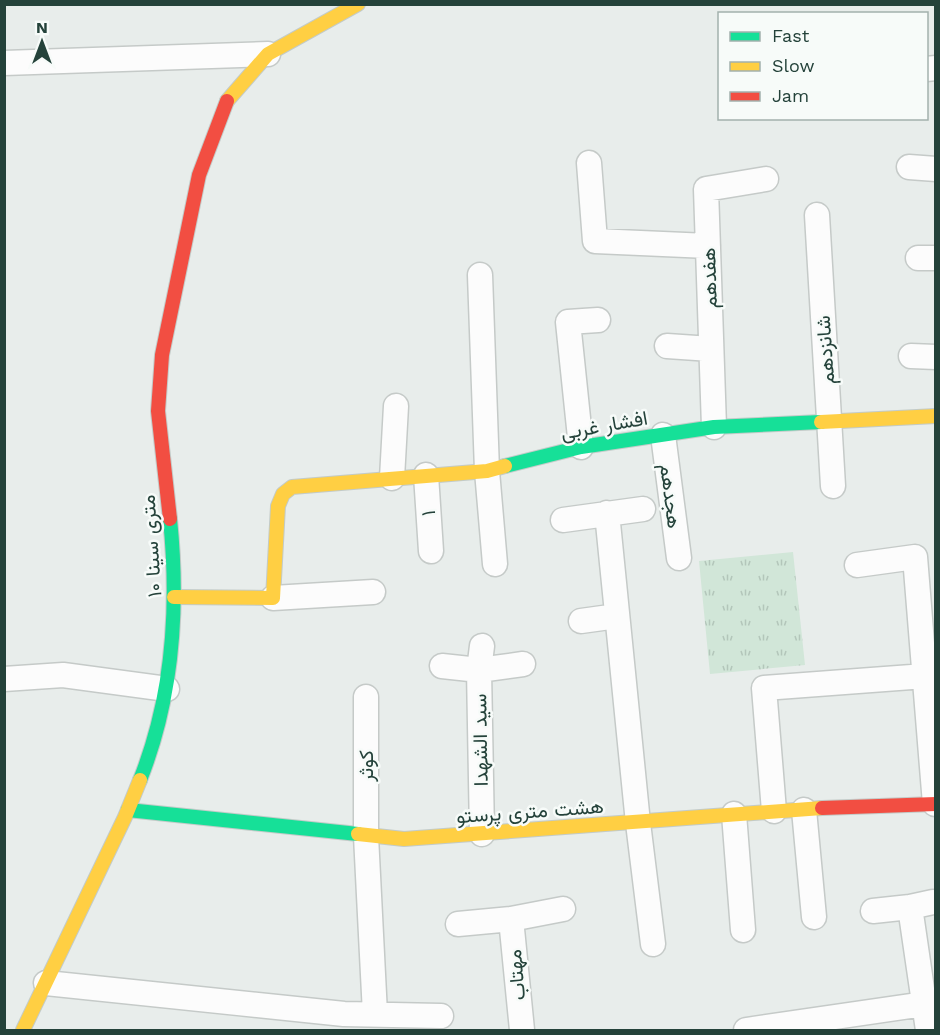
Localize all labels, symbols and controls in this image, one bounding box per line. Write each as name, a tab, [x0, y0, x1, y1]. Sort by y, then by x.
north arrow	[12, 12, 72, 72]
legend	[718, 12, 928, 120]
text: N	[36, 18, 48, 37]
text: Fast	[772, 25, 810, 46]
text: Slow	[772, 55, 815, 76]
text: Jam	[772, 85, 809, 106]
street label: هفدهم	[696, 247, 723, 309]
street label: شانزدهم	[811, 315, 840, 385]
street label: افشار غربی	[559, 406, 650, 445]
street label: هجدهم	[654, 462, 687, 530]
street label: ۱۰ متری سینا	[135, 494, 168, 598]
street label: ۱	[416, 509, 440, 517]
street label: سید الشهدا	[467, 693, 494, 787]
street label: کوثر	[354, 750, 379, 783]
street label: هشت متری پرستو	[456, 794, 605, 830]
street label: مهتاب	[502, 948, 531, 1001]

